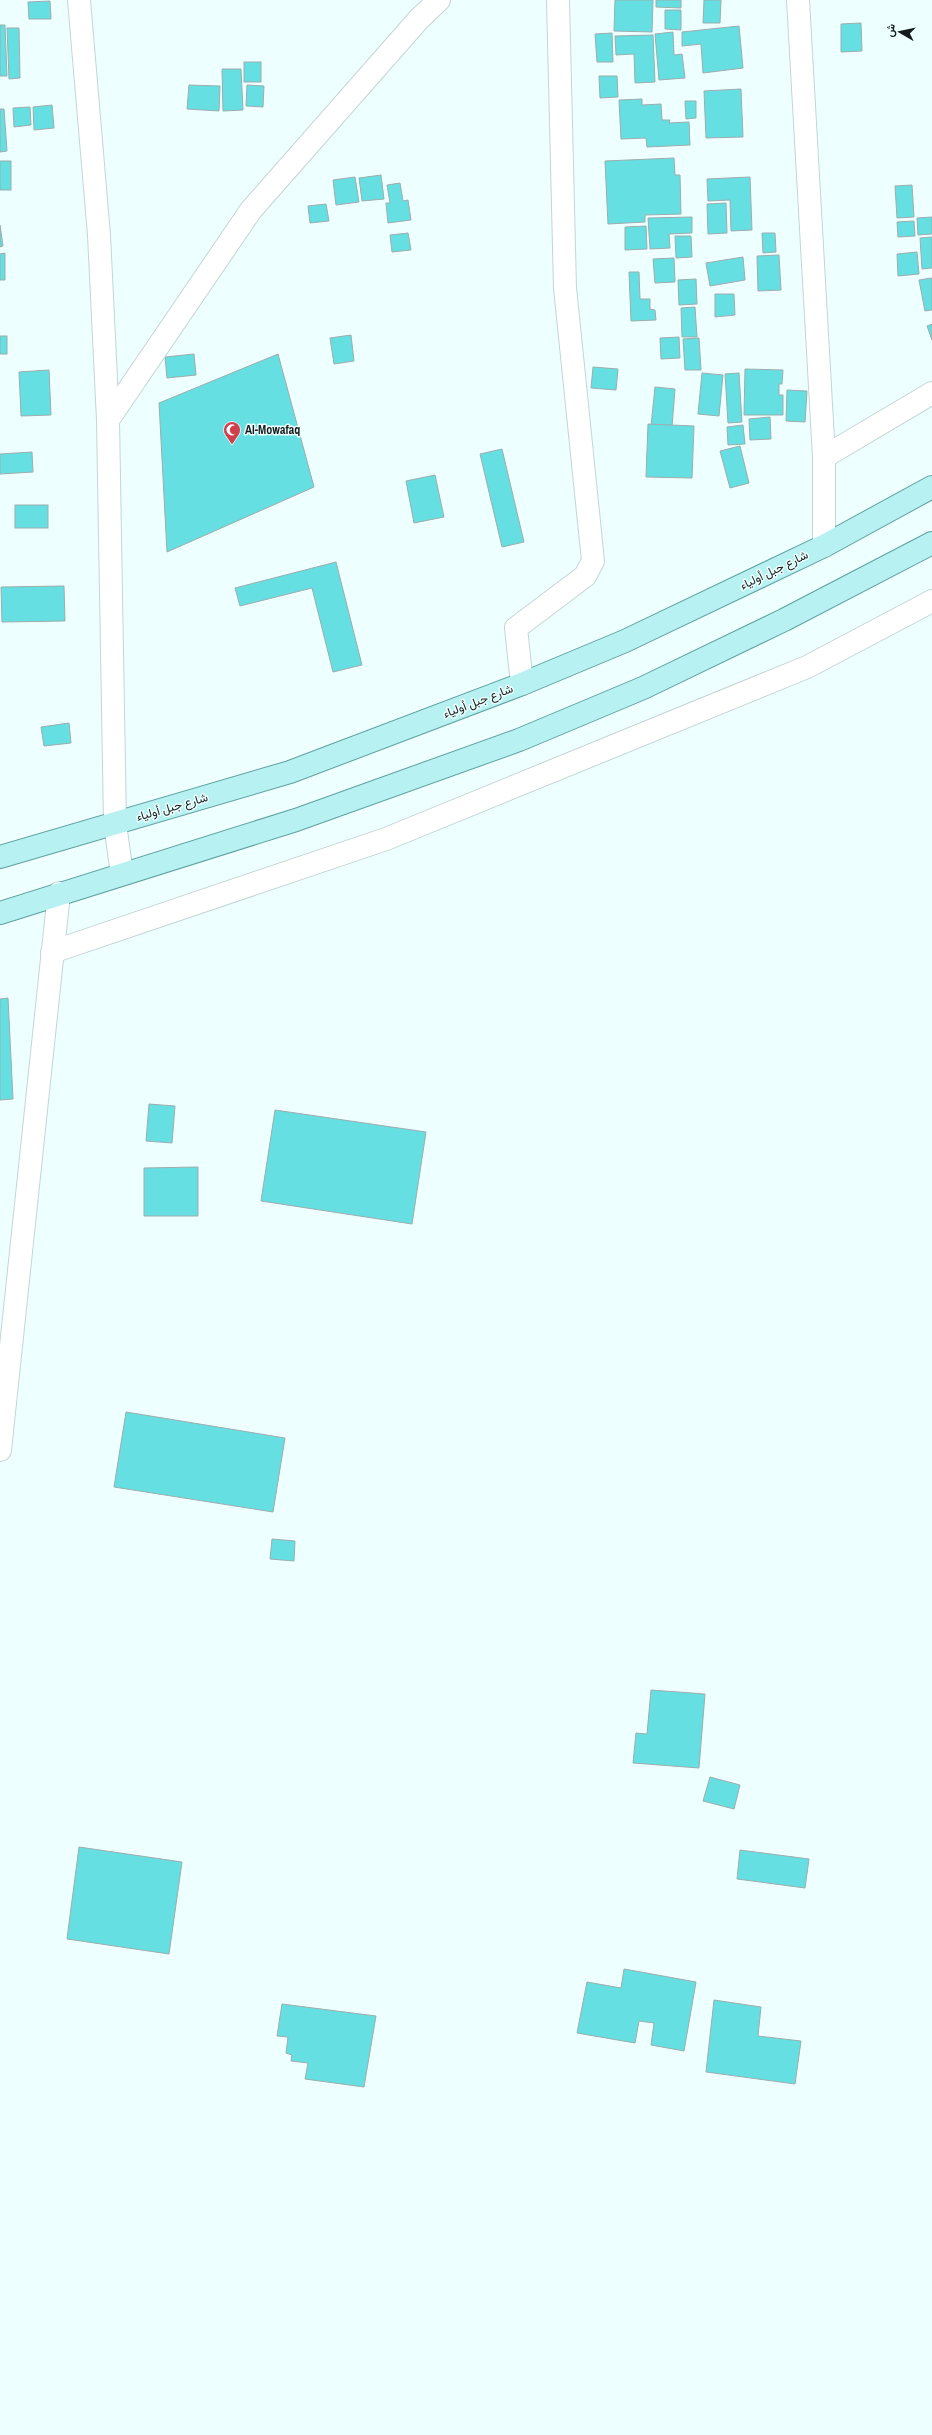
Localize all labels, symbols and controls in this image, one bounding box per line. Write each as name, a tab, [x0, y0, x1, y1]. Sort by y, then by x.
north arrow	[880, 12, 920, 52]
text: ش	[882, 23, 898, 38]
mosque icon: Al-Mowafaq	[222, 420, 242, 445]
place label: Al-Mowafaq	[245, 422, 300, 438]
street label: شارع جبل أولياء	[737, 547, 811, 594]
street label: شارع جبل أولياء	[441, 680, 516, 723]
street label: شارع جبل أولياء	[134, 789, 210, 826]

